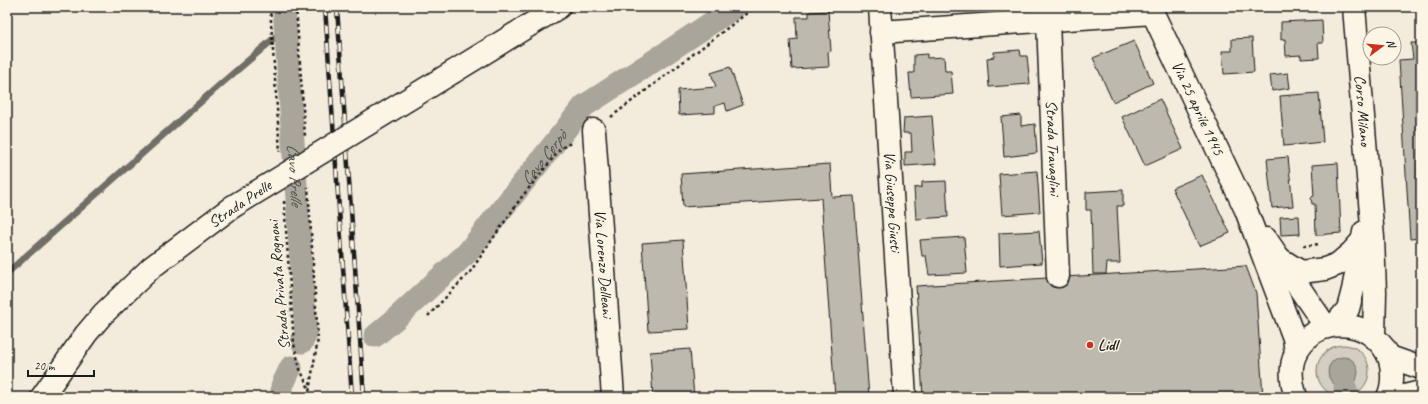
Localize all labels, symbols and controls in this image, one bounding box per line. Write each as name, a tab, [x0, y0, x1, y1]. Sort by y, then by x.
north arrow	[1362, 26, 1402, 66]
text: N	[1384, 38, 1400, 51]
street label: Via 25 aprile 1945	[1167, 58, 1229, 159]
street label: Corso Milano	[1350, 74, 1376, 149]
street label: Strada Travaglini	[1041, 100, 1065, 198]
water label: Cavo Cerpò	[515, 124, 573, 189]
water label: Cavo Prelle	[283, 143, 308, 208]
street label: Via Giuseppe Giusti	[879, 151, 906, 254]
street label: Strada Prelle	[205, 175, 277, 232]
street label: Via Lorenzo Delleani	[590, 209, 617, 320]
street label: Strada Privata Rognoni	[263, 218, 295, 350]
place label: Lidl	[1098, 335, 1121, 355]
marker: Lidl	[1085, 340, 1095, 350]
scale bar	[28, 352, 94, 378]
text: 20 m	[34, 358, 56, 374]

